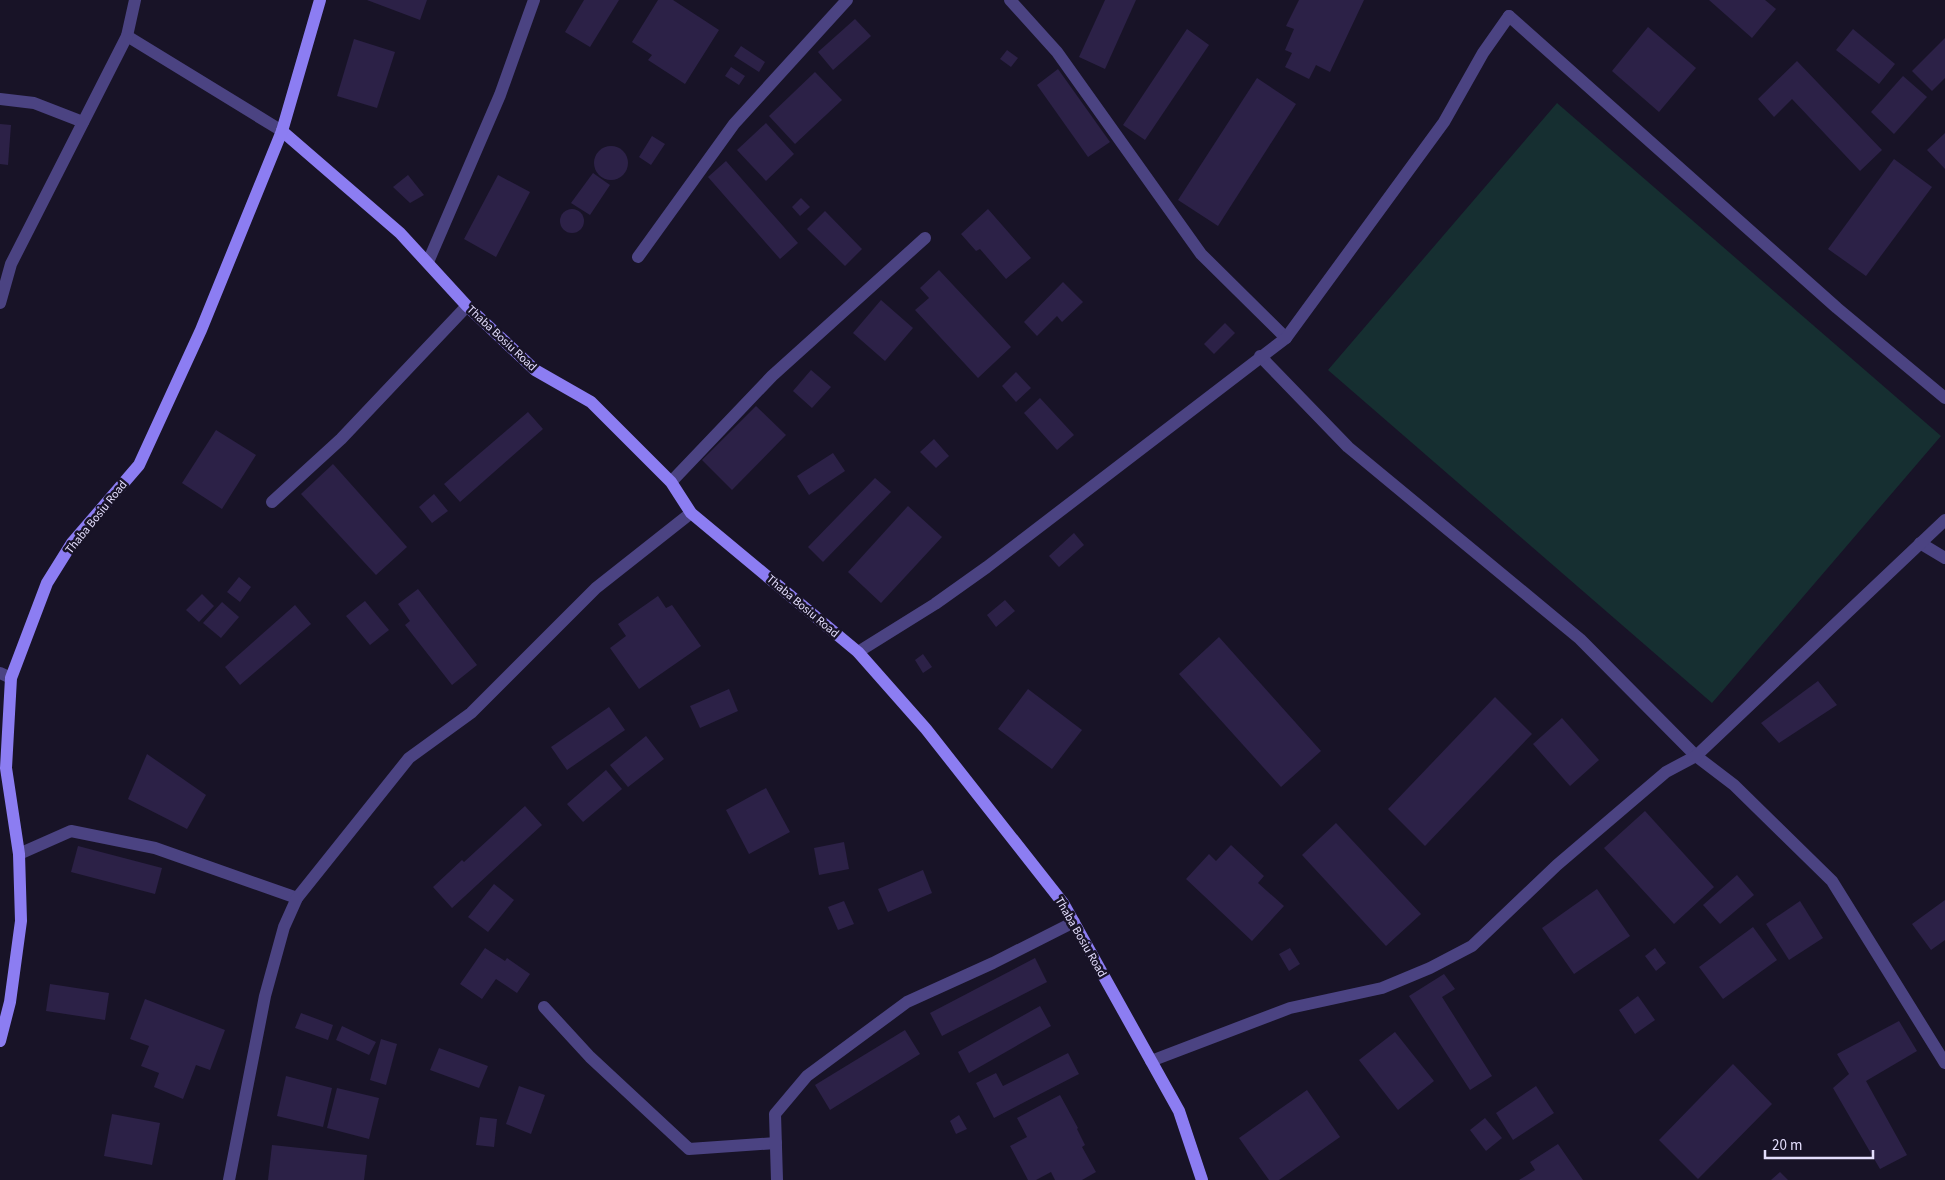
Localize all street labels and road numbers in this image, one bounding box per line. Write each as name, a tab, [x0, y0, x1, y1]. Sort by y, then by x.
street label: Thaba Bosiu Road	[463, 301, 540, 375]
street label: Thaba Bosiu Road	[61, 477, 131, 558]
street label: Thaba Bosiu Road	[763, 571, 843, 642]
street label: Thaba Bosiu Road	[1051, 894, 1110, 981]

